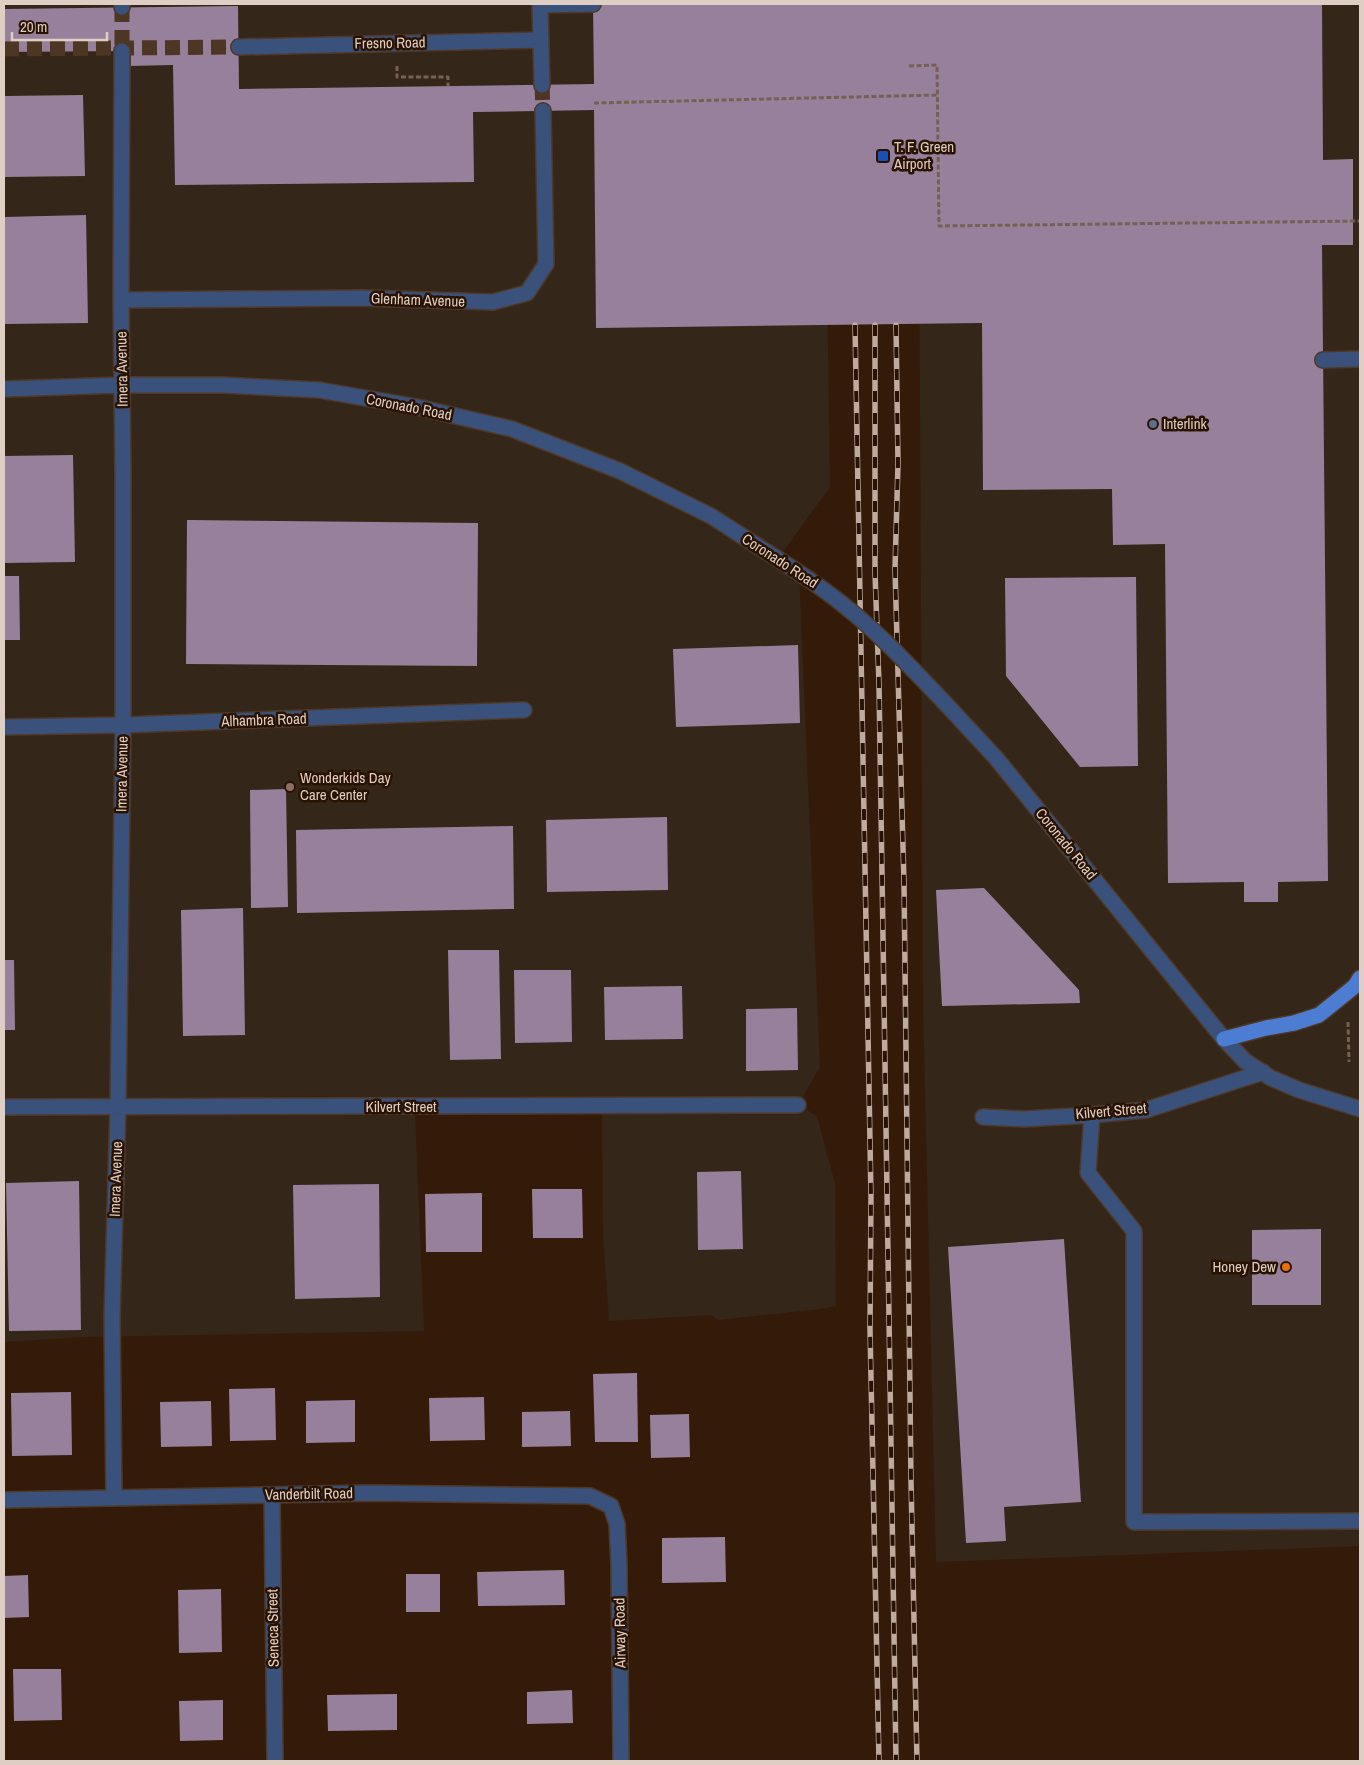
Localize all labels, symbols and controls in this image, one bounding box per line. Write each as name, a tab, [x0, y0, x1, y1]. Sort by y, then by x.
scale bar	[12, 10, 108, 42]
text: 20 m	[20, 16, 47, 37]
street label: Fresno Road	[354, 31, 426, 54]
place label: T. F. Green Airport	[893, 136, 954, 174]
marker: T. F. Green Airport	[876, 149, 890, 163]
street label: Glenham Avenue	[371, 287, 466, 312]
street label: Imera Avenue	[110, 331, 133, 407]
street label: Coronado Road	[364, 388, 454, 425]
place label: Interlink	[1163, 413, 1208, 434]
marker: Interlink	[1147, 418, 1159, 430]
street label: Coronado Road	[738, 528, 822, 593]
street label: Alhambra Road	[220, 708, 307, 732]
street label: Imera Avenue	[110, 736, 133, 812]
place label: Wonderkids Day Care Center	[300, 767, 392, 805]
marker: Wonderkids Day Care Center	[284, 781, 296, 793]
street label: Coronado Road	[1031, 803, 1102, 884]
street label: Kilvert Street	[365, 1096, 437, 1117]
street label: Kilvert Street	[1075, 1097, 1148, 1124]
street label: Imera Avenue	[104, 1141, 127, 1217]
place label: Honey Dew	[1212, 1256, 1276, 1277]
marker: Honey Dew	[1280, 1261, 1292, 1273]
street label: Vanderbilt Road	[265, 1482, 353, 1505]
street label: Seneca Street	[261, 1588, 284, 1667]
street label: Airway Road	[608, 1598, 631, 1669]

